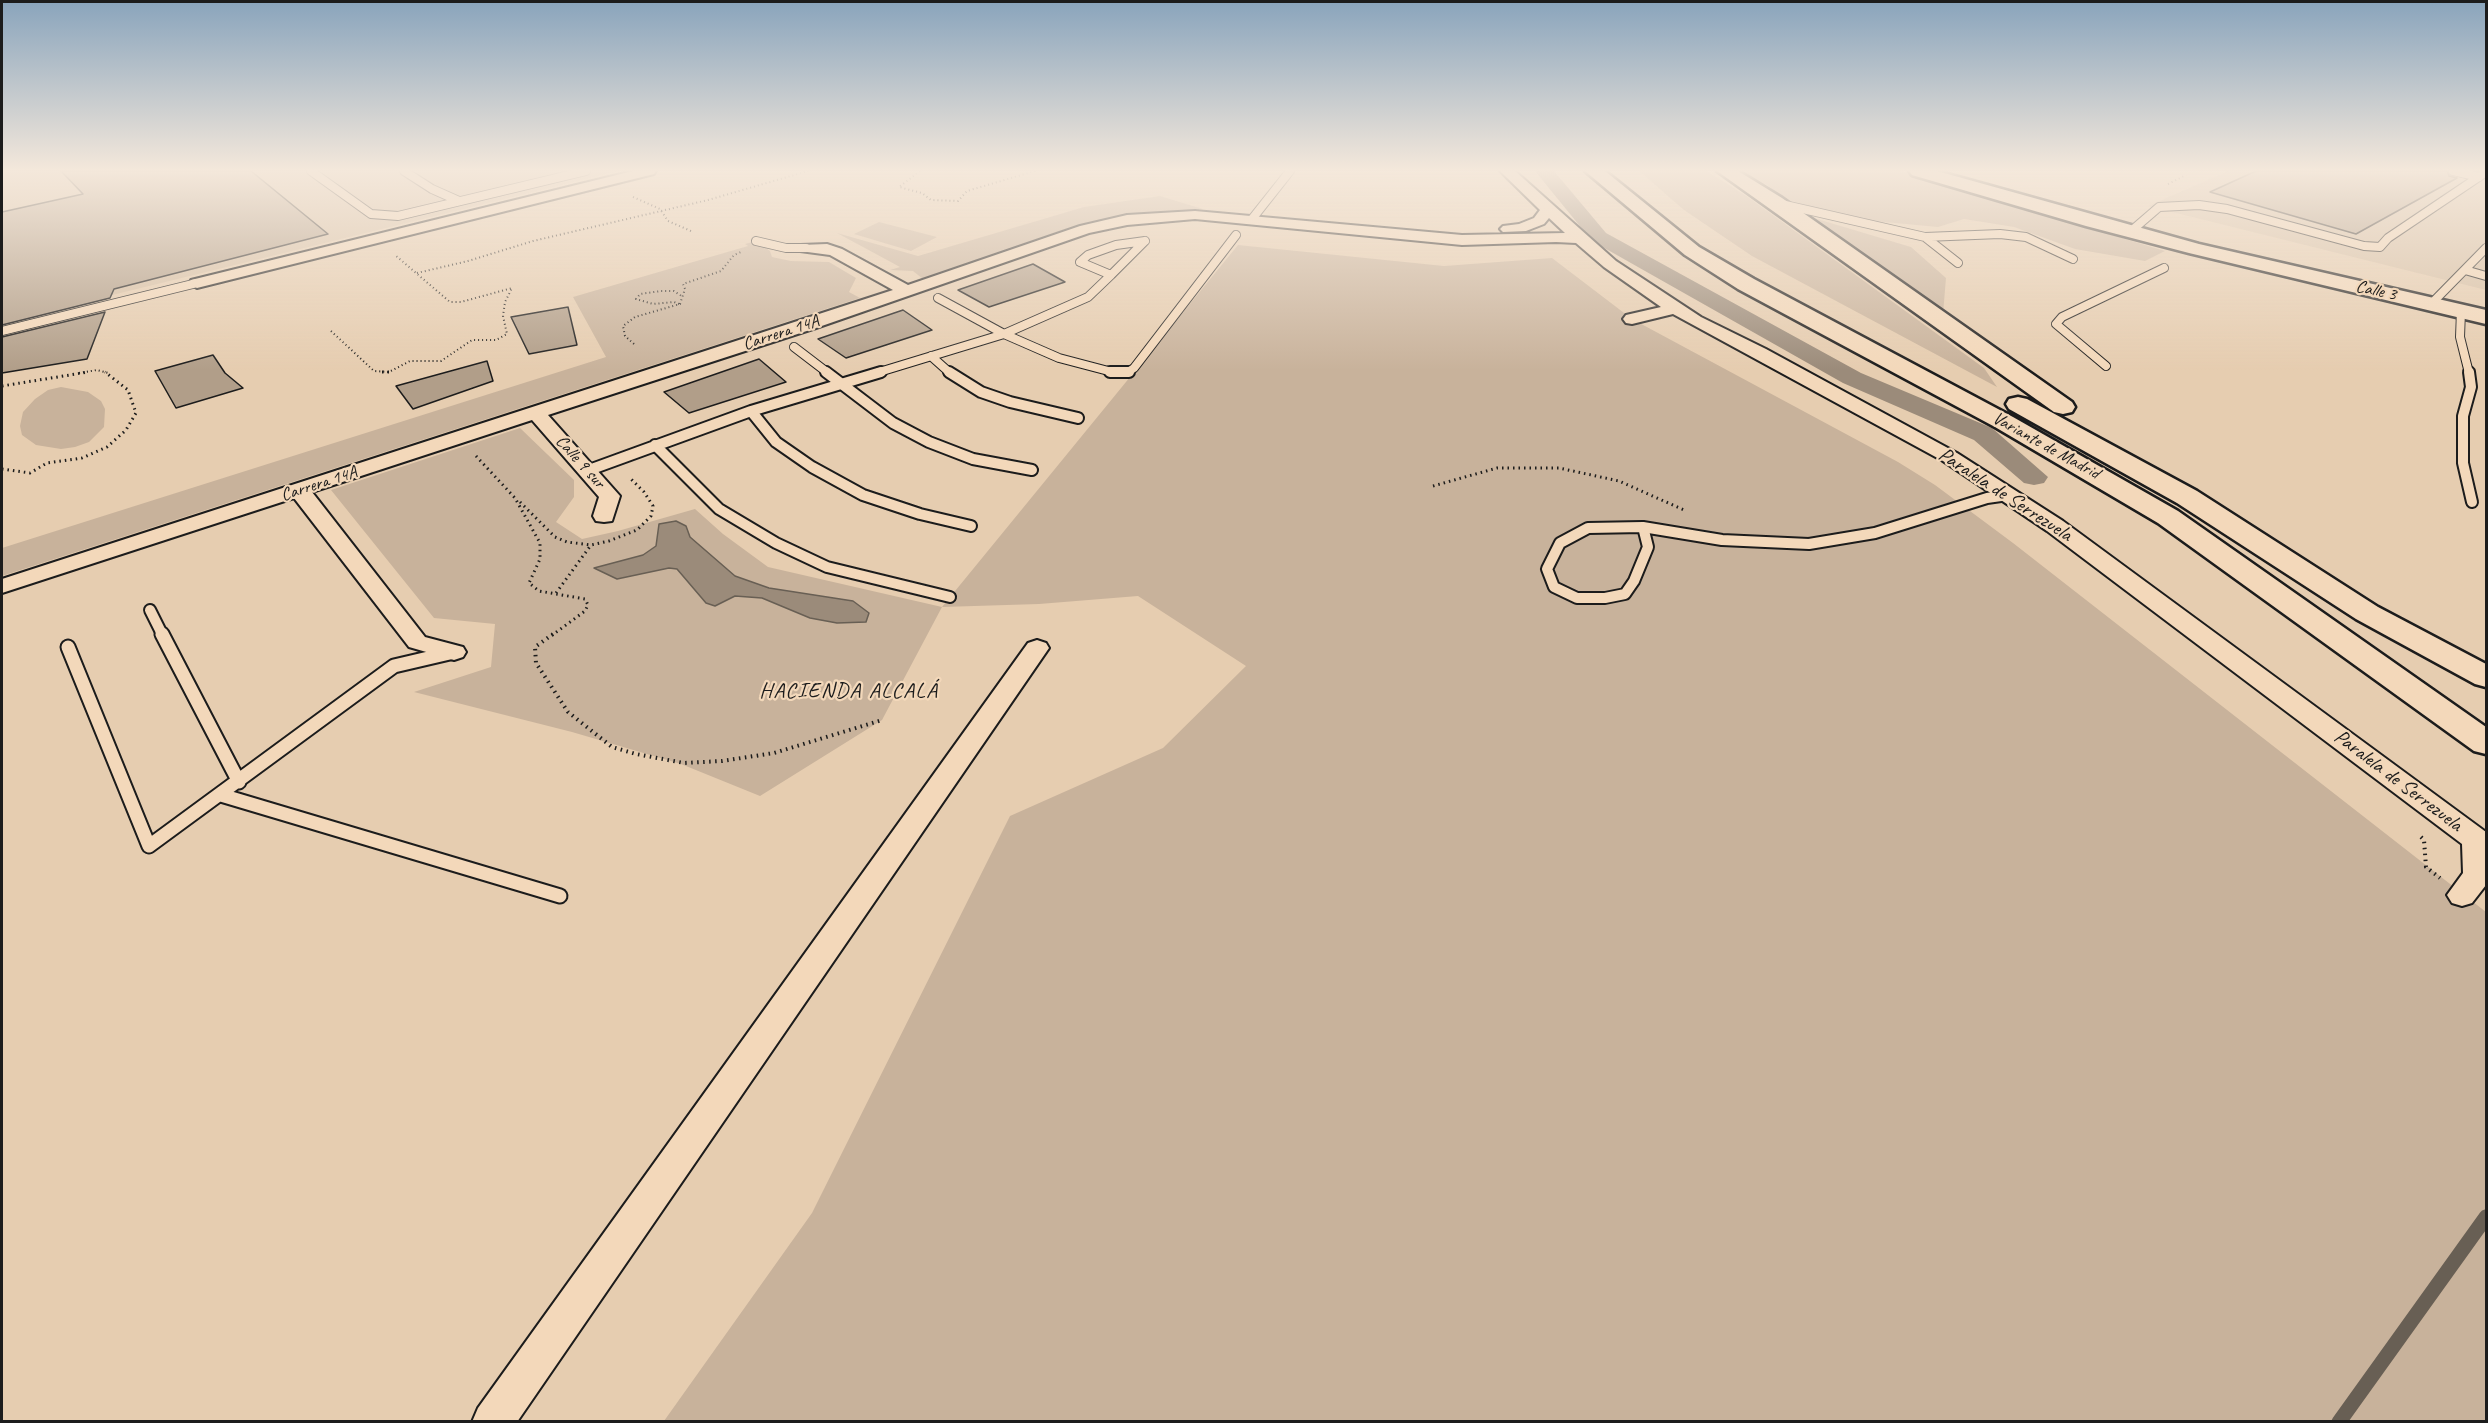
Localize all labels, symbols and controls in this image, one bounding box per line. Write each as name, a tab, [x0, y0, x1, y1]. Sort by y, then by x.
street label: Calle 3	[2354, 276, 2398, 306]
street label: Carrera 14A	[740, 311, 822, 355]
street label: Variante de Madrid	[1989, 408, 2103, 484]
street label: Calle 9 sur	[550, 431, 610, 493]
street label: Paralela de Serrezuela	[1933, 442, 2077, 548]
street label: Carrera 14A	[278, 462, 360, 506]
district label: HACIENDA ALCALÁ	[760, 678, 938, 704]
street label: Paralela de Serrezuela	[2329, 724, 2467, 838]

